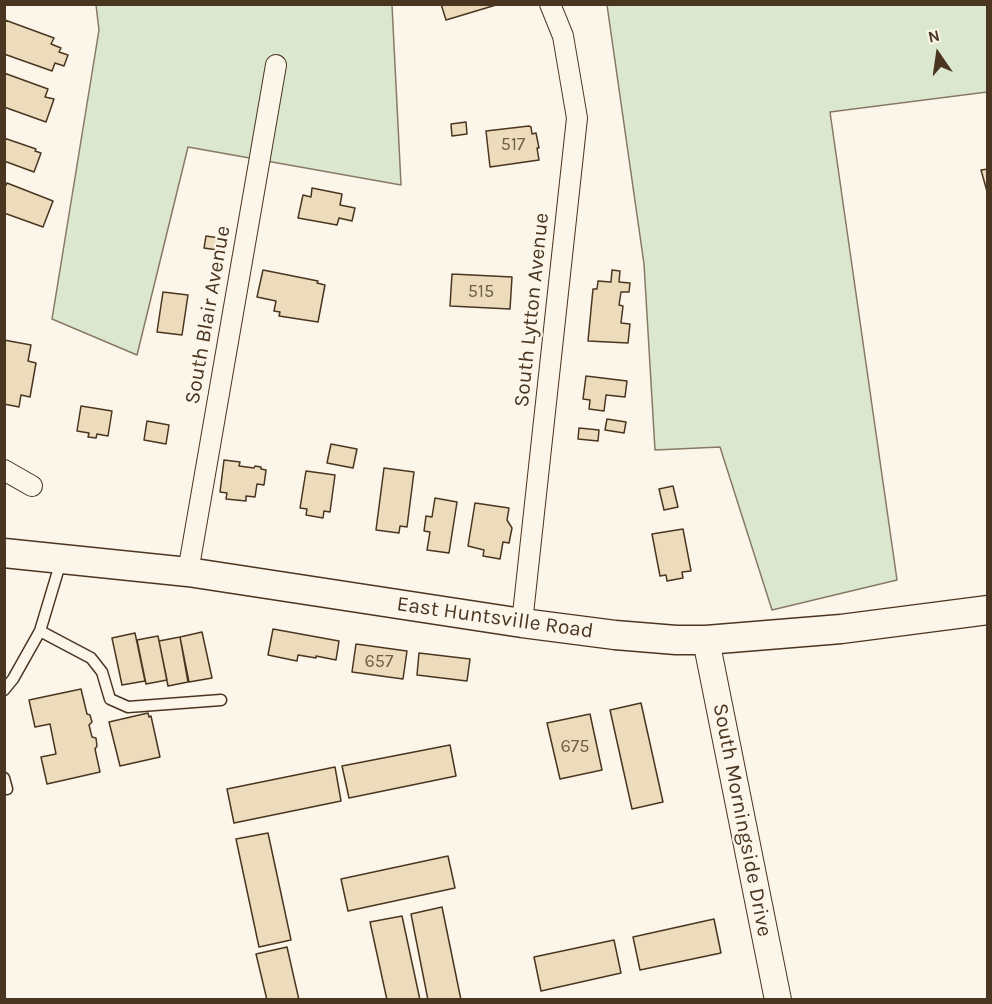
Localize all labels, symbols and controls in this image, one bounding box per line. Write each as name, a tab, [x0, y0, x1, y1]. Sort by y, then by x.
north arrow	[908, 24, 968, 84]
text: N	[926, 25, 942, 47]
house number: 517	[501, 134, 525, 156]
street label: South Lytton Avenue	[509, 211, 555, 409]
street label: South Blair Avenue	[180, 224, 236, 406]
house number: 515	[468, 281, 494, 303]
street label: East Huntsville Road	[395, 592, 595, 644]
house number: 657	[365, 651, 393, 673]
street label: South Morningside Drive	[707, 701, 777, 939]
house number: 675	[561, 736, 589, 758]

